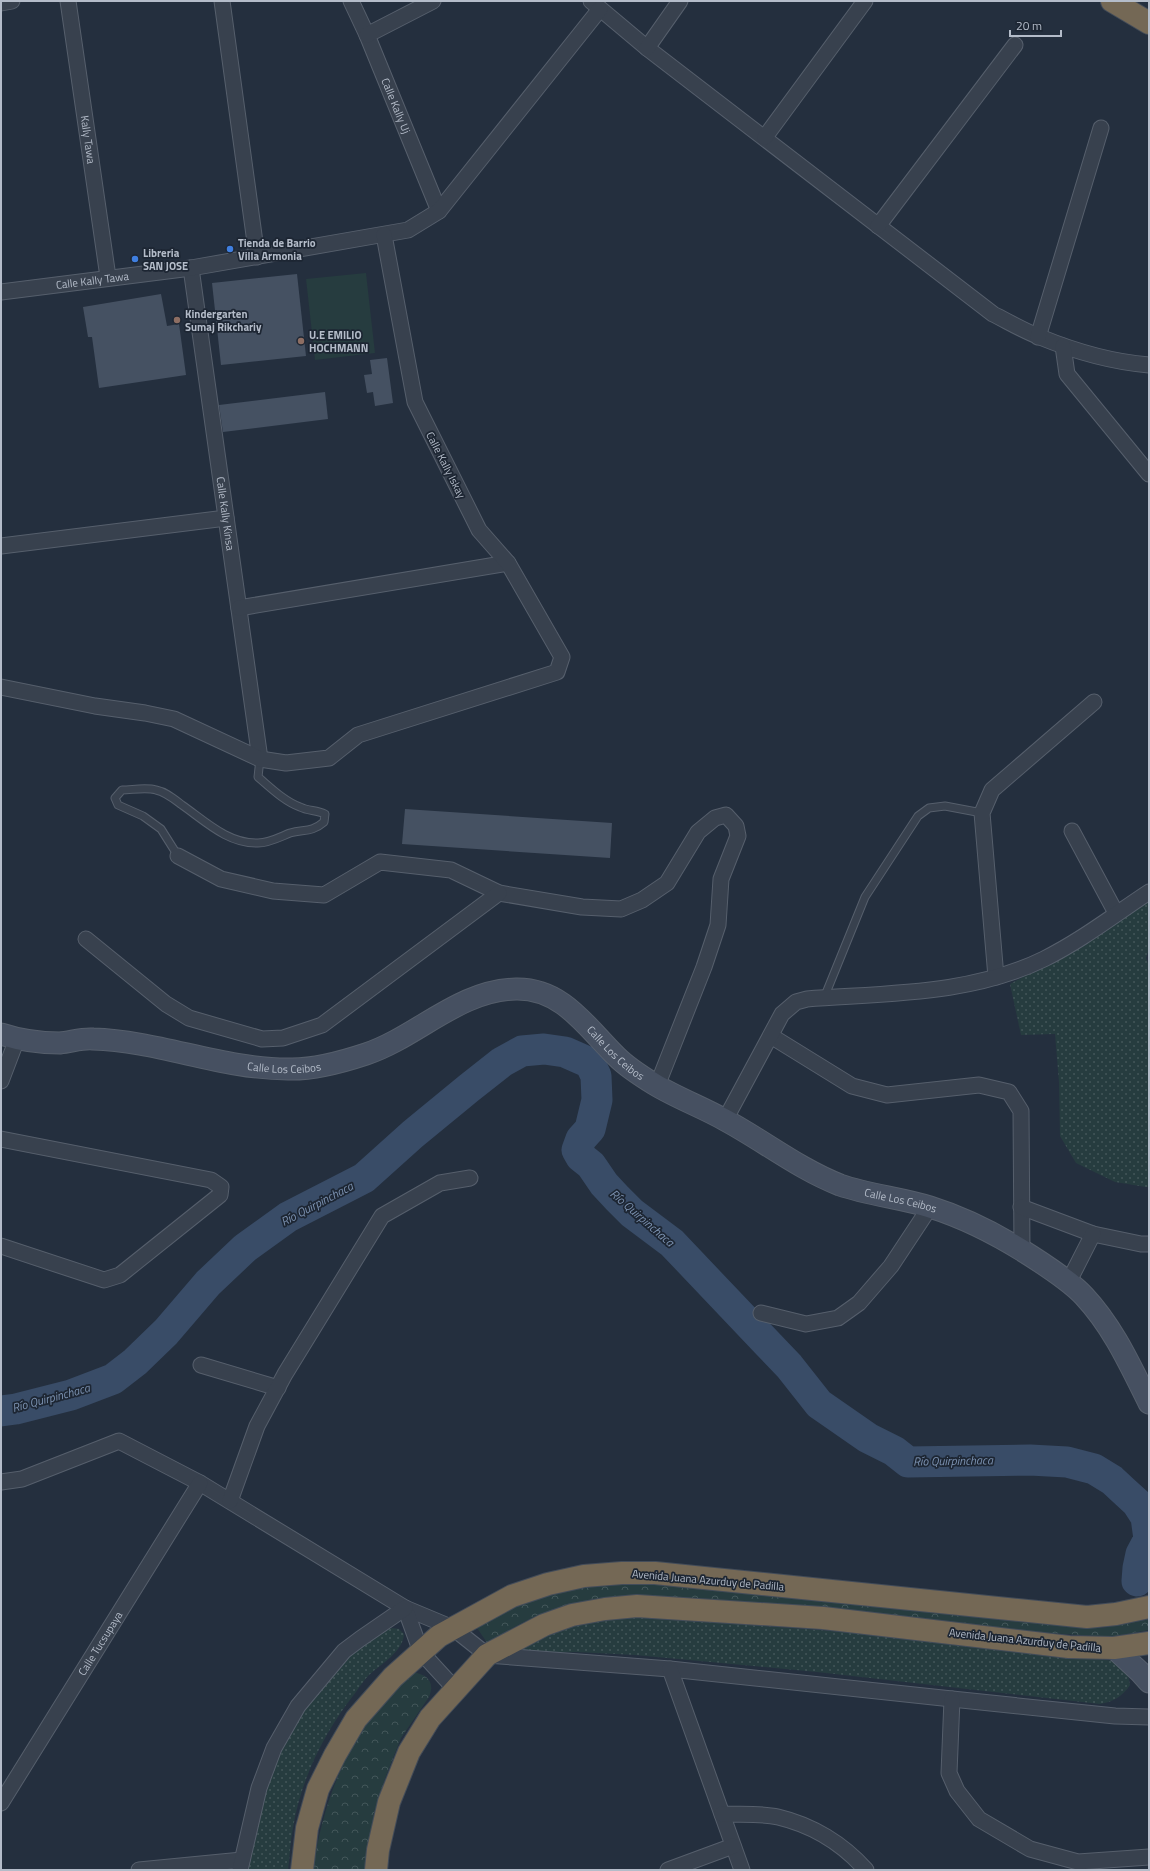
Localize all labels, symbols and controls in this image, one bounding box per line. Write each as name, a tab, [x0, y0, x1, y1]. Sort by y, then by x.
scale bar	[1010, 12, 1061, 38]
text: 20 m	[1016, 16, 1042, 35]
street label: Calle Kally Uj	[377, 76, 414, 136]
street label: Kally Tawa	[77, 114, 100, 165]
place label: Tienda de Barrio Villa Armonia	[238, 235, 316, 264]
marker: Tienda de Barrio Villa Armonia	[225, 244, 235, 254]
place label: Libreria SAN JOSE	[143, 245, 188, 274]
marker: Libreria SAN JOSE	[130, 254, 140, 264]
street label: Calle Kally Tawa	[55, 268, 130, 293]
place label: Kindergarten Sumaj Rikchariy	[185, 306, 262, 335]
marker: Kindergarten Sumaj Rikchariy	[172, 315, 182, 325]
place label: U.E EMILIO HOCHMANN	[309, 327, 368, 356]
marker: U.E EMILIO HOCHMANN	[296, 336, 306, 346]
street label: Calle Kally Iskay	[422, 429, 470, 502]
street label: Calle Kally Kinsa	[212, 476, 239, 552]
street label: Calle Los Ceibos	[583, 1022, 648, 1084]
street label: Calle Los Ceibos	[246, 1058, 322, 1077]
water label: Río Quirpinchaca	[277, 1176, 357, 1231]
water label: Río Quirpinchaca	[606, 1184, 679, 1252]
street label: Calle Los Ceibos	[863, 1184, 939, 1217]
water label: Río Quirpinchaca	[10, 1378, 93, 1417]
water label: Río Quirpinchaca	[913, 1450, 994, 1471]
street label: Avenida Juana Azurduy de Padilla	[631, 1565, 785, 1595]
street label: Calle Tucsupaya	[74, 1608, 127, 1679]
street label: Avenida Juana Azurduy de Padilla	[948, 1624, 1102, 1656]

